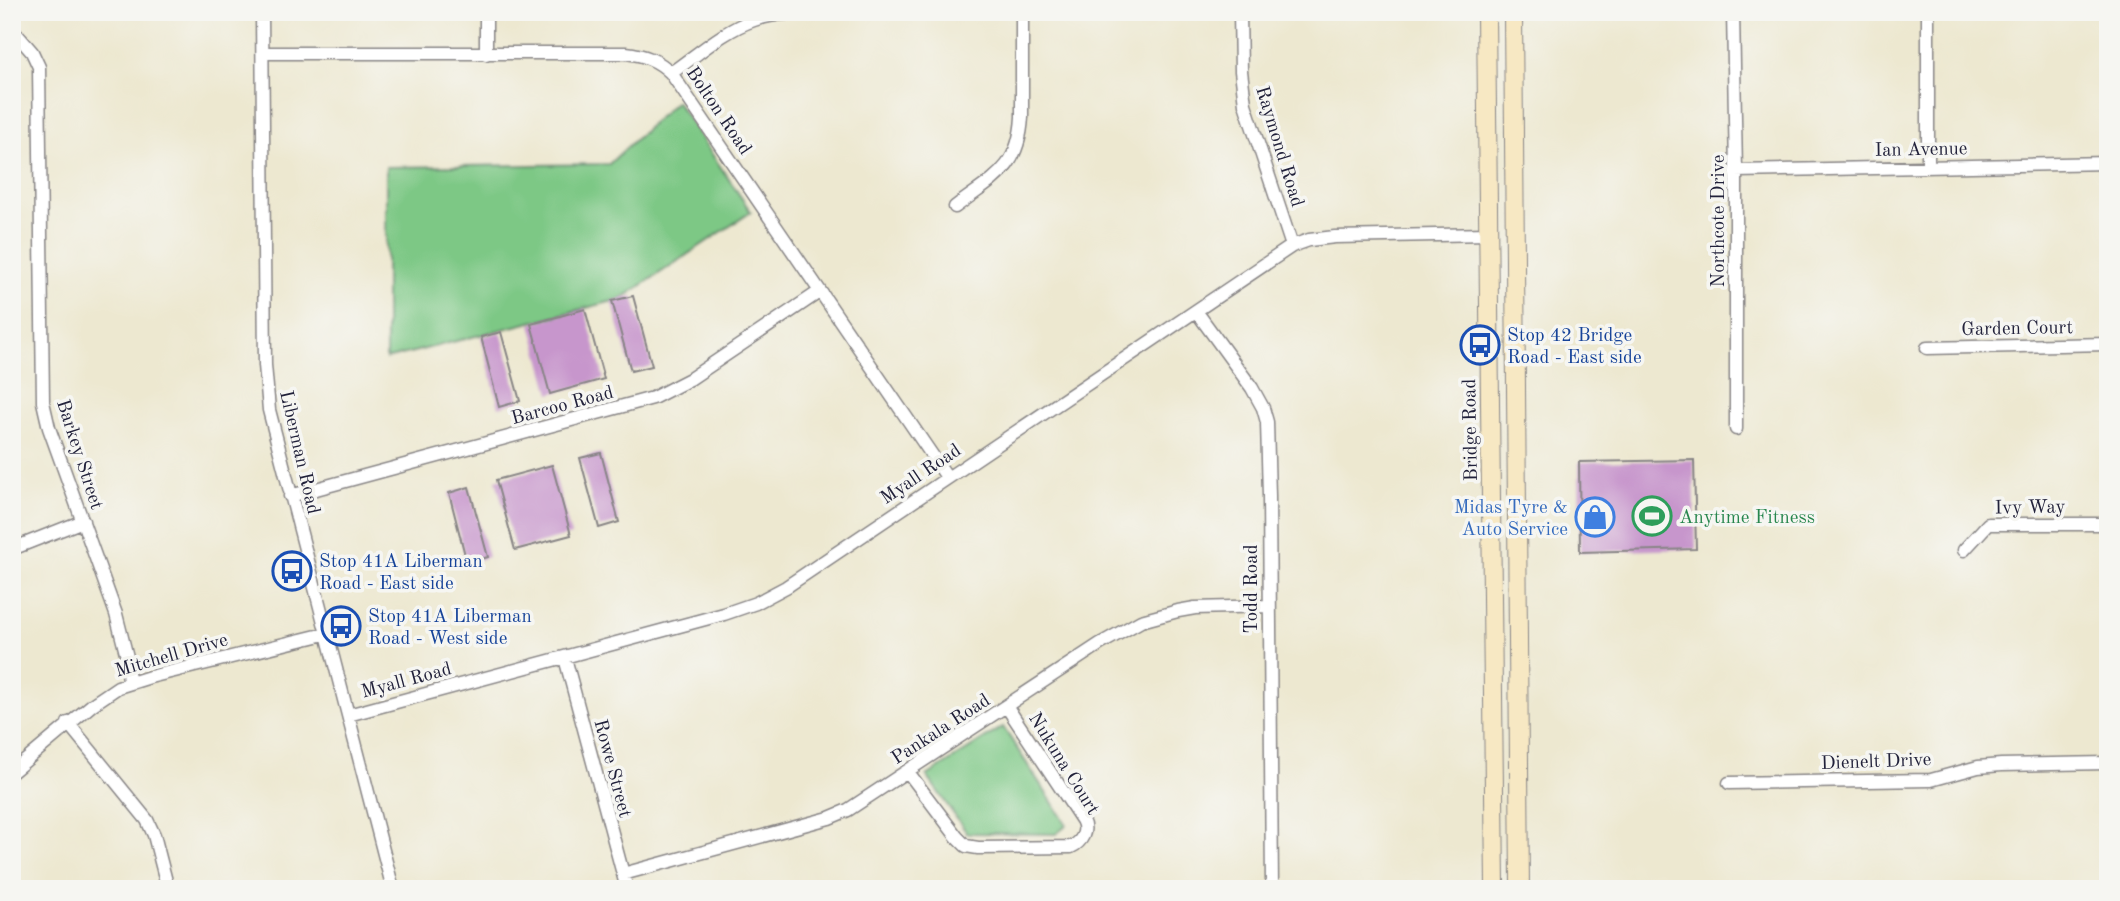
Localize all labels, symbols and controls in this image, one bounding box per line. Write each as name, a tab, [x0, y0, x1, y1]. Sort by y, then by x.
street label: Bolton Road	[682, 64, 754, 159]
street label: Raymond Road	[1251, 84, 1306, 209]
street label: Ian Avenue	[1874, 140, 1968, 161]
street label: Northcote Drive	[1710, 155, 1729, 287]
street label: Garden Court	[1961, 319, 2073, 340]
bus stop icon: Stop 42 Bridge Road - East side	[1459, 324, 1501, 366]
place label: Stop 42 Bridge Road - East side	[1507, 327, 1642, 368]
street label: Bridge Road	[1461, 378, 1482, 481]
street label: Barcoo Road	[509, 384, 616, 429]
street label: Liberman Road	[275, 389, 322, 516]
street label: Barkey Street	[52, 397, 105, 512]
street label: Myall Road	[878, 441, 965, 509]
sports icon: Anytime Fitness	[1631, 495, 1673, 537]
shop icon: Midas Tyre & Auto Service	[1574, 496, 1616, 538]
street label: Ivy Way	[1994, 498, 2066, 519]
place label: Midas Tyre & Auto Service	[1454, 499, 1568, 540]
place label: Anytime Fitness	[1679, 509, 1815, 528]
street label: Todd Road	[1243, 544, 1262, 634]
bus stop icon: Stop 41A Liberman Road - East side	[271, 550, 313, 592]
place label: Stop 41A Liberman Road - East side	[319, 553, 483, 594]
bus stop icon: Stop 41A Liberman Road - West side	[320, 605, 362, 647]
place label: Stop 41A Liberman Road - West side	[368, 608, 532, 649]
street label: Mitchell Drive	[113, 631, 230, 682]
street label: Myall Road	[359, 660, 454, 703]
street label: Pankala Road	[889, 691, 994, 769]
street label: Nukuna Court	[1024, 710, 1102, 819]
street label: Rowe Street	[589, 717, 634, 820]
street label: Dienelt Drive	[1821, 751, 1932, 774]

